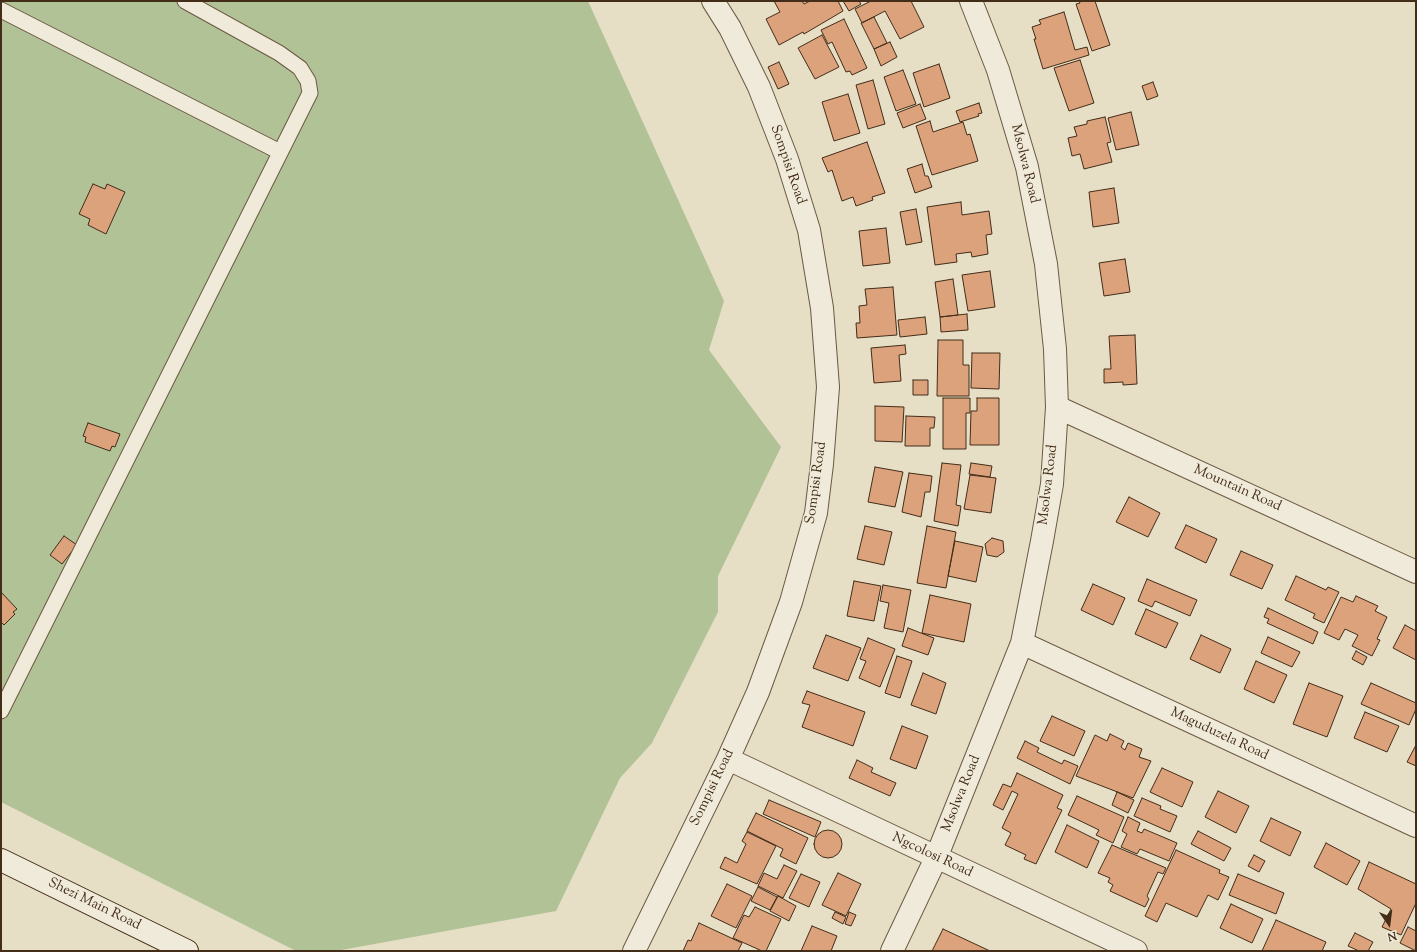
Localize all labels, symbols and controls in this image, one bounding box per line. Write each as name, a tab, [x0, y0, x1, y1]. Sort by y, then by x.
street label: Sompisi Road	[766, 123, 808, 207]
street label: Msolwa Road	[1006, 123, 1042, 205]
street label: Sompisi Road	[803, 441, 831, 525]
street label: Msolwa Road	[1036, 444, 1062, 526]
street label: Mountain Road	[1190, 462, 1284, 516]
street label: Maguduzela Road	[1167, 705, 1271, 765]
street label: Sompisi Road	[687, 747, 739, 829]
street label: Msolwa Road	[939, 753, 985, 835]
street label: Ngcolosi Road	[889, 830, 975, 882]
street label: Shezi Main Road	[45, 875, 143, 935]
north arrow	[1369, 904, 1409, 944]
text: N	[1386, 927, 1398, 944]

